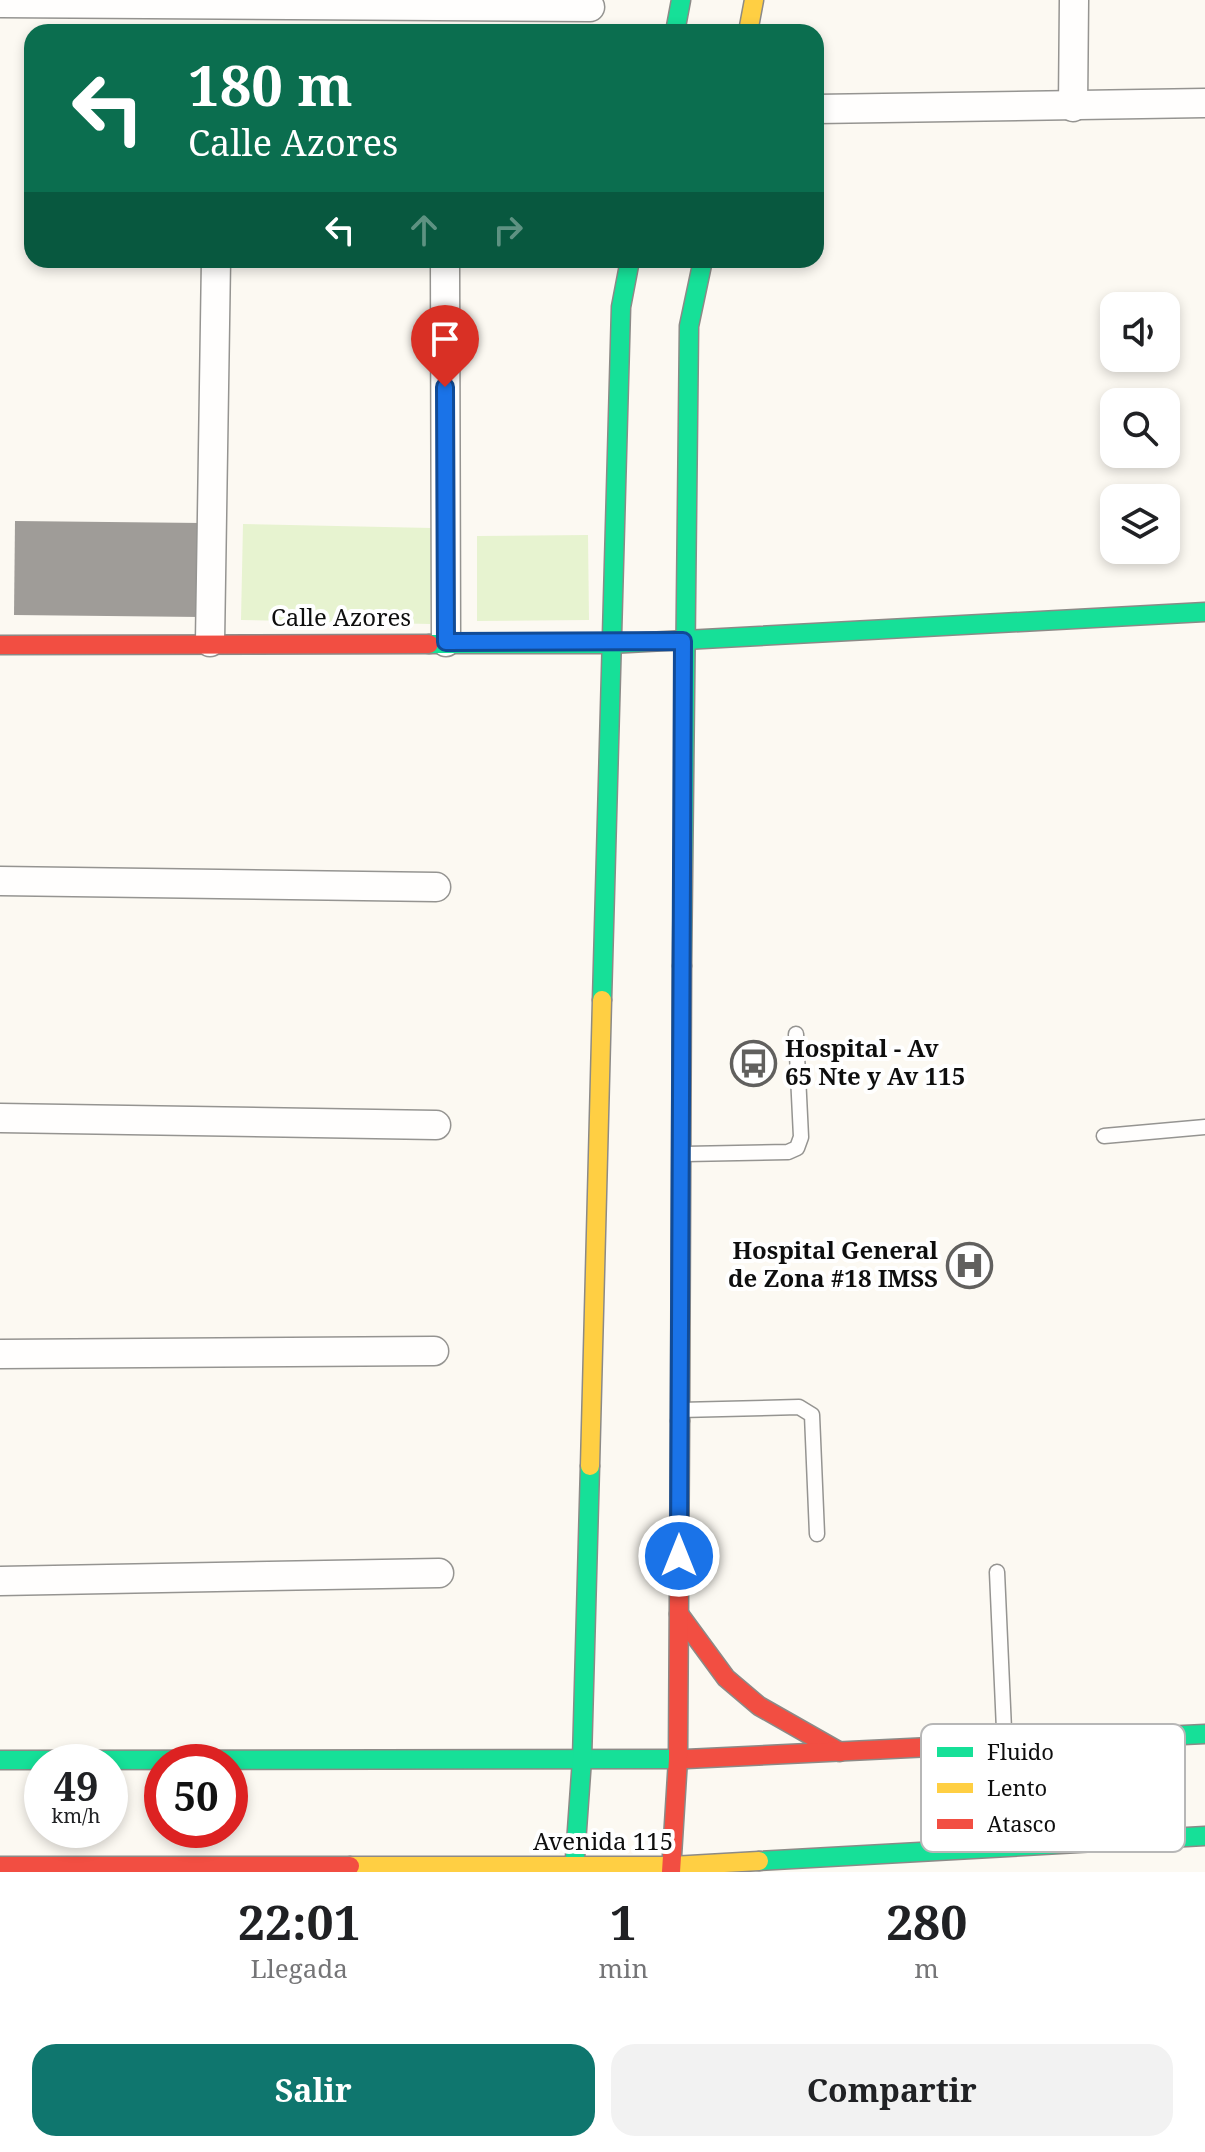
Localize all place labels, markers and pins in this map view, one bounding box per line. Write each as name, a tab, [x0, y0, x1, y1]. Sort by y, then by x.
pin	[411, 305, 479, 387]
place label: Hospital - Av 65 Nte y Av 115	[785, 1031, 965, 1092]
bus stop icon: Hospital - Av 65 Nte y Av 115	[730, 1039, 778, 1087]
place label: Hospital General de Zona #18 IMSS	[728, 1233, 939, 1294]
hospital icon: Hospital General de Zona #18 IMSS	[945, 1241, 993, 1289]

